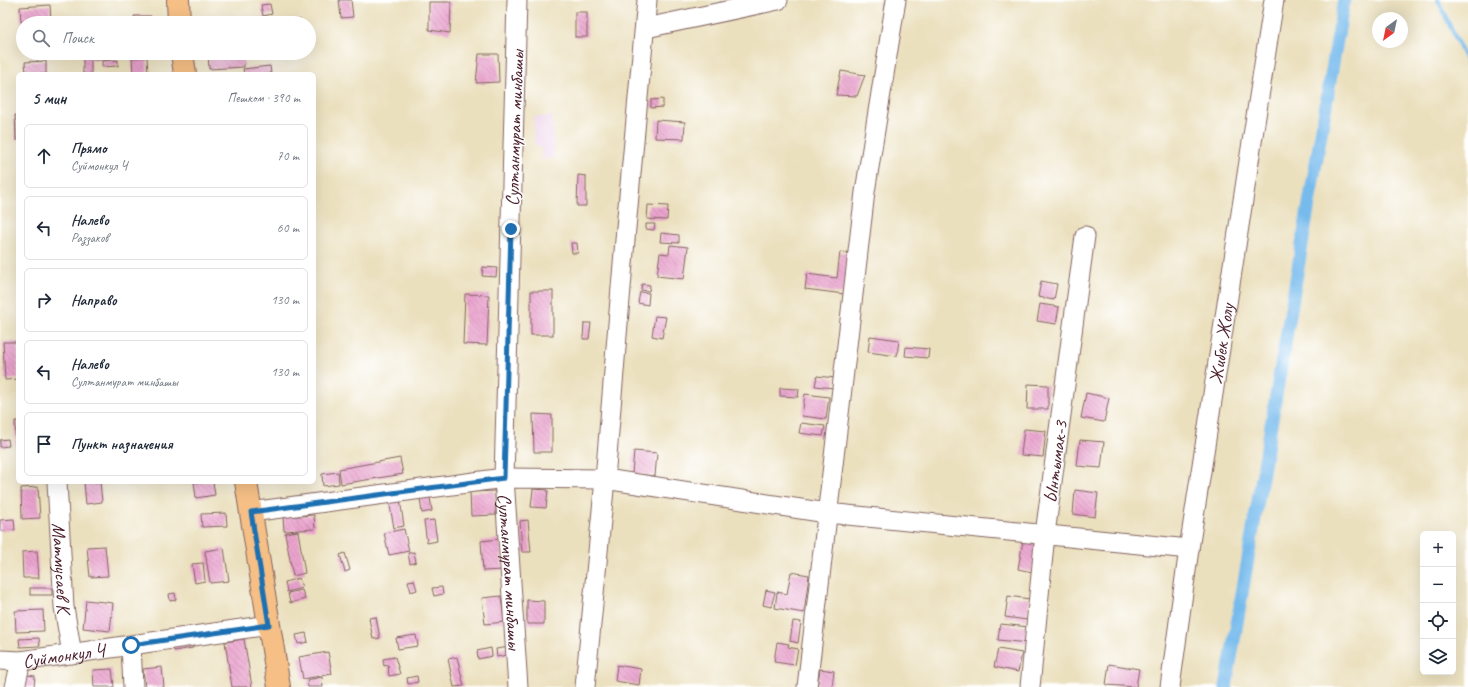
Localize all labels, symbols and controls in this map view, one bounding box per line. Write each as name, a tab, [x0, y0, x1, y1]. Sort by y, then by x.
north arrow	[1372, 12, 1408, 48]
search box	[16, 16, 316, 60]
icon: search	[30, 27, 52, 49]
text: Поиск	[62, 29, 94, 48]
street label: Султанмурат минбашы	[500, 48, 530, 207]
text: 5 мин	[32, 88, 66, 109]
text: Пешком · 390 m	[227, 90, 300, 106]
text: Прямо	[71, 139, 107, 158]
icon: ahead	[33, 145, 55, 167]
text: 70 m	[277, 148, 299, 164]
text: Суймонкул Ч	[71, 158, 127, 174]
text: Налево	[71, 211, 109, 230]
icon: left	[33, 217, 55, 239]
text: 60 m	[277, 220, 299, 236]
route end	[502, 220, 520, 238]
text: Раззаков	[71, 230, 108, 246]
icon: right	[33, 289, 55, 311]
text: Направо	[71, 291, 117, 310]
text: 130 m	[271, 292, 299, 308]
street label: Жибек Жолу	[1204, 301, 1240, 386]
text: Налево	[71, 355, 109, 374]
icon: left	[33, 361, 55, 383]
text: 130 m	[271, 364, 299, 380]
text: Султанмурат минбашы	[71, 374, 178, 390]
street label: Ынтымак-3	[1038, 418, 1073, 504]
icon: arrive	[33, 433, 55, 455]
text: Пункт назначения	[71, 435, 173, 454]
street label: Султанмурат минбашы	[492, 493, 527, 653]
street label: Матмусаев К	[46, 522, 76, 618]
map controls	[1420, 531, 1456, 675]
button: +	[1420, 531, 1456, 567]
button: −	[1420, 567, 1456, 603]
button: locate	[1420, 603, 1456, 639]
route start	[122, 636, 140, 654]
street label: Суймонкул Ч	[21, 638, 109, 674]
button: layers	[1420, 639, 1456, 675]

